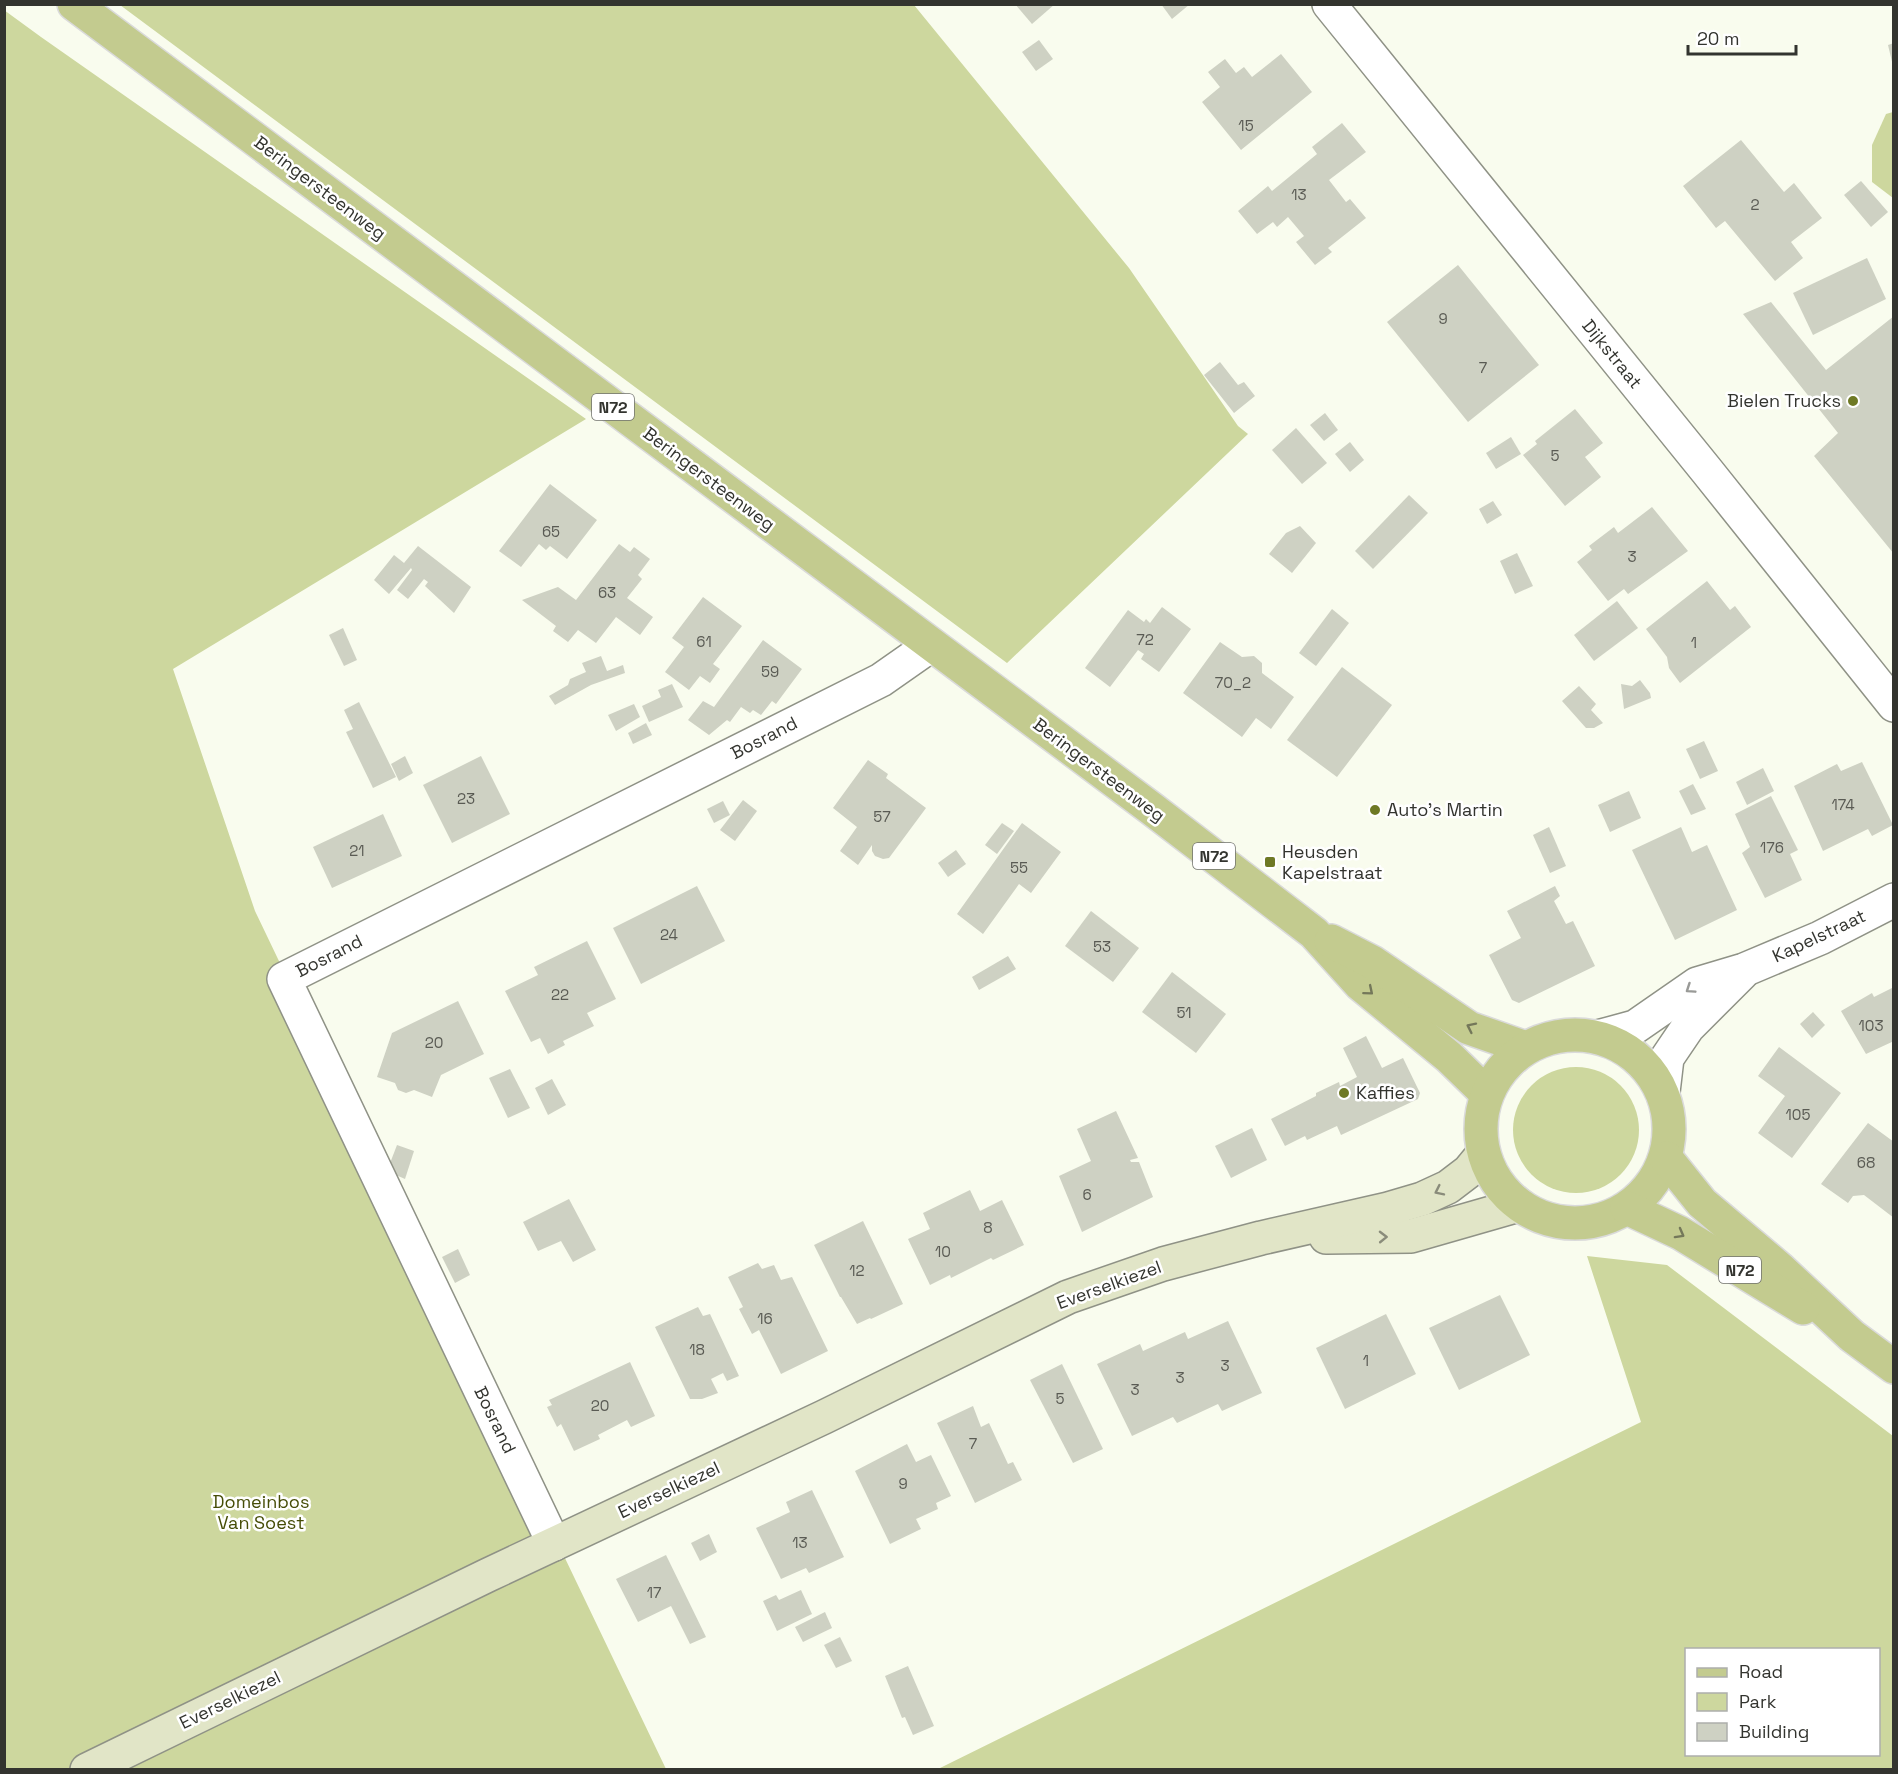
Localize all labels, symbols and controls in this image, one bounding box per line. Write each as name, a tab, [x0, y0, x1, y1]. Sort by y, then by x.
scale bar	[1688, 18, 1796, 56]
text: 20 m	[1697, 27, 1740, 50]
house number: 15	[1238, 116, 1254, 135]
street label: Beringersteenweg	[250, 130, 391, 245]
house number: 13	[1291, 185, 1307, 204]
house number: 2	[1750, 195, 1760, 214]
house number: 9	[1438, 309, 1448, 328]
street label: Dijkstraat	[1577, 314, 1647, 393]
house number: 7	[1479, 358, 1487, 377]
place label: Bielen Trucks	[1727, 389, 1841, 412]
road number: N72	[592, 394, 634, 420]
marker: Bielen Trucks	[1846, 394, 1860, 408]
street label: Beringersteenweg	[639, 421, 780, 536]
house number: 5	[1551, 446, 1560, 465]
house number: 65	[542, 522, 560, 541]
house number: 3	[1627, 547, 1637, 566]
house number: 63	[598, 583, 616, 602]
house number: 72	[1136, 630, 1154, 649]
house number: 61	[696, 632, 712, 651]
house number: 1	[1691, 633, 1697, 652]
house number: 59	[761, 662, 779, 681]
house number: 70_2	[1215, 673, 1251, 692]
street label: Bosrand	[726, 711, 801, 764]
street label: Beringersteenweg	[1029, 712, 1170, 827]
house number: 23	[457, 789, 475, 808]
house number: 174	[1831, 795, 1855, 814]
place label: Auto's Martin	[1387, 798, 1503, 821]
marker: Auto's Martin	[1368, 803, 1382, 817]
house number: 57	[873, 807, 891, 826]
house number: 176	[1760, 838, 1784, 857]
place label: Heusden Kapelstraat	[1282, 840, 1382, 884]
house number: 21	[349, 841, 365, 860]
road number: N72	[1193, 843, 1235, 869]
marker: Heusden Kapelstraat	[1263, 855, 1277, 869]
house number: 55	[1010, 858, 1028, 877]
street label: Kapelstraat	[1768, 904, 1869, 967]
house number: 24	[660, 925, 678, 944]
street label: Bosrand	[291, 929, 366, 982]
house number: 53	[1093, 937, 1111, 956]
one-way arrow	[1685, 982, 1696, 993]
one-way arrow	[1362, 984, 1373, 995]
house number: 22	[551, 985, 569, 1004]
house number: 51	[1176, 1003, 1192, 1022]
house number: 103	[1859, 1016, 1883, 1035]
one-way arrow	[1467, 1023, 1478, 1035]
house number: 20	[425, 1033, 443, 1052]
place label: Kaffies	[1356, 1081, 1415, 1104]
marker: Kaffies	[1337, 1086, 1351, 1100]
house number: 105	[1786, 1105, 1810, 1124]
house number: 68	[1857, 1153, 1875, 1172]
one-way arrow	[1435, 1183, 1446, 1195]
house number: 6	[1082, 1185, 1092, 1204]
house number: 8	[983, 1218, 993, 1237]
one-way arrow	[1674, 1227, 1684, 1238]
one-way arrow	[1378, 1231, 1387, 1243]
house number: 10	[935, 1242, 951, 1261]
street label: Everselkiezel	[1053, 1255, 1164, 1314]
road number: N72	[1719, 1257, 1761, 1283]
house number: 12	[849, 1261, 865, 1280]
house number: 16	[757, 1309, 773, 1328]
house number: 18	[689, 1340, 705, 1359]
house number: 1	[1363, 1351, 1369, 1370]
house number: 3	[1220, 1356, 1230, 1375]
house number: 3	[1175, 1368, 1185, 1387]
house number: 3	[1130, 1380, 1140, 1399]
street label: Bosrand	[469, 1382, 522, 1457]
house number: 5	[1056, 1389, 1065, 1408]
house number: 20	[591, 1396, 609, 1415]
house number: 7	[969, 1434, 977, 1453]
street label: Everselkiezel	[614, 1456, 723, 1523]
house number: 9	[898, 1474, 908, 1493]
park label: Domeinbos Van Soest	[213, 1490, 309, 1534]
house number: 13	[792, 1533, 808, 1552]
house number: 17	[647, 1583, 661, 1602]
legend	[1685, 1648, 1880, 1756]
text: Road	[1739, 1660, 1783, 1683]
street label: Everselkiezel	[175, 1665, 284, 1734]
text: Park	[1739, 1690, 1777, 1713]
text: Building	[1739, 1720, 1809, 1743]

